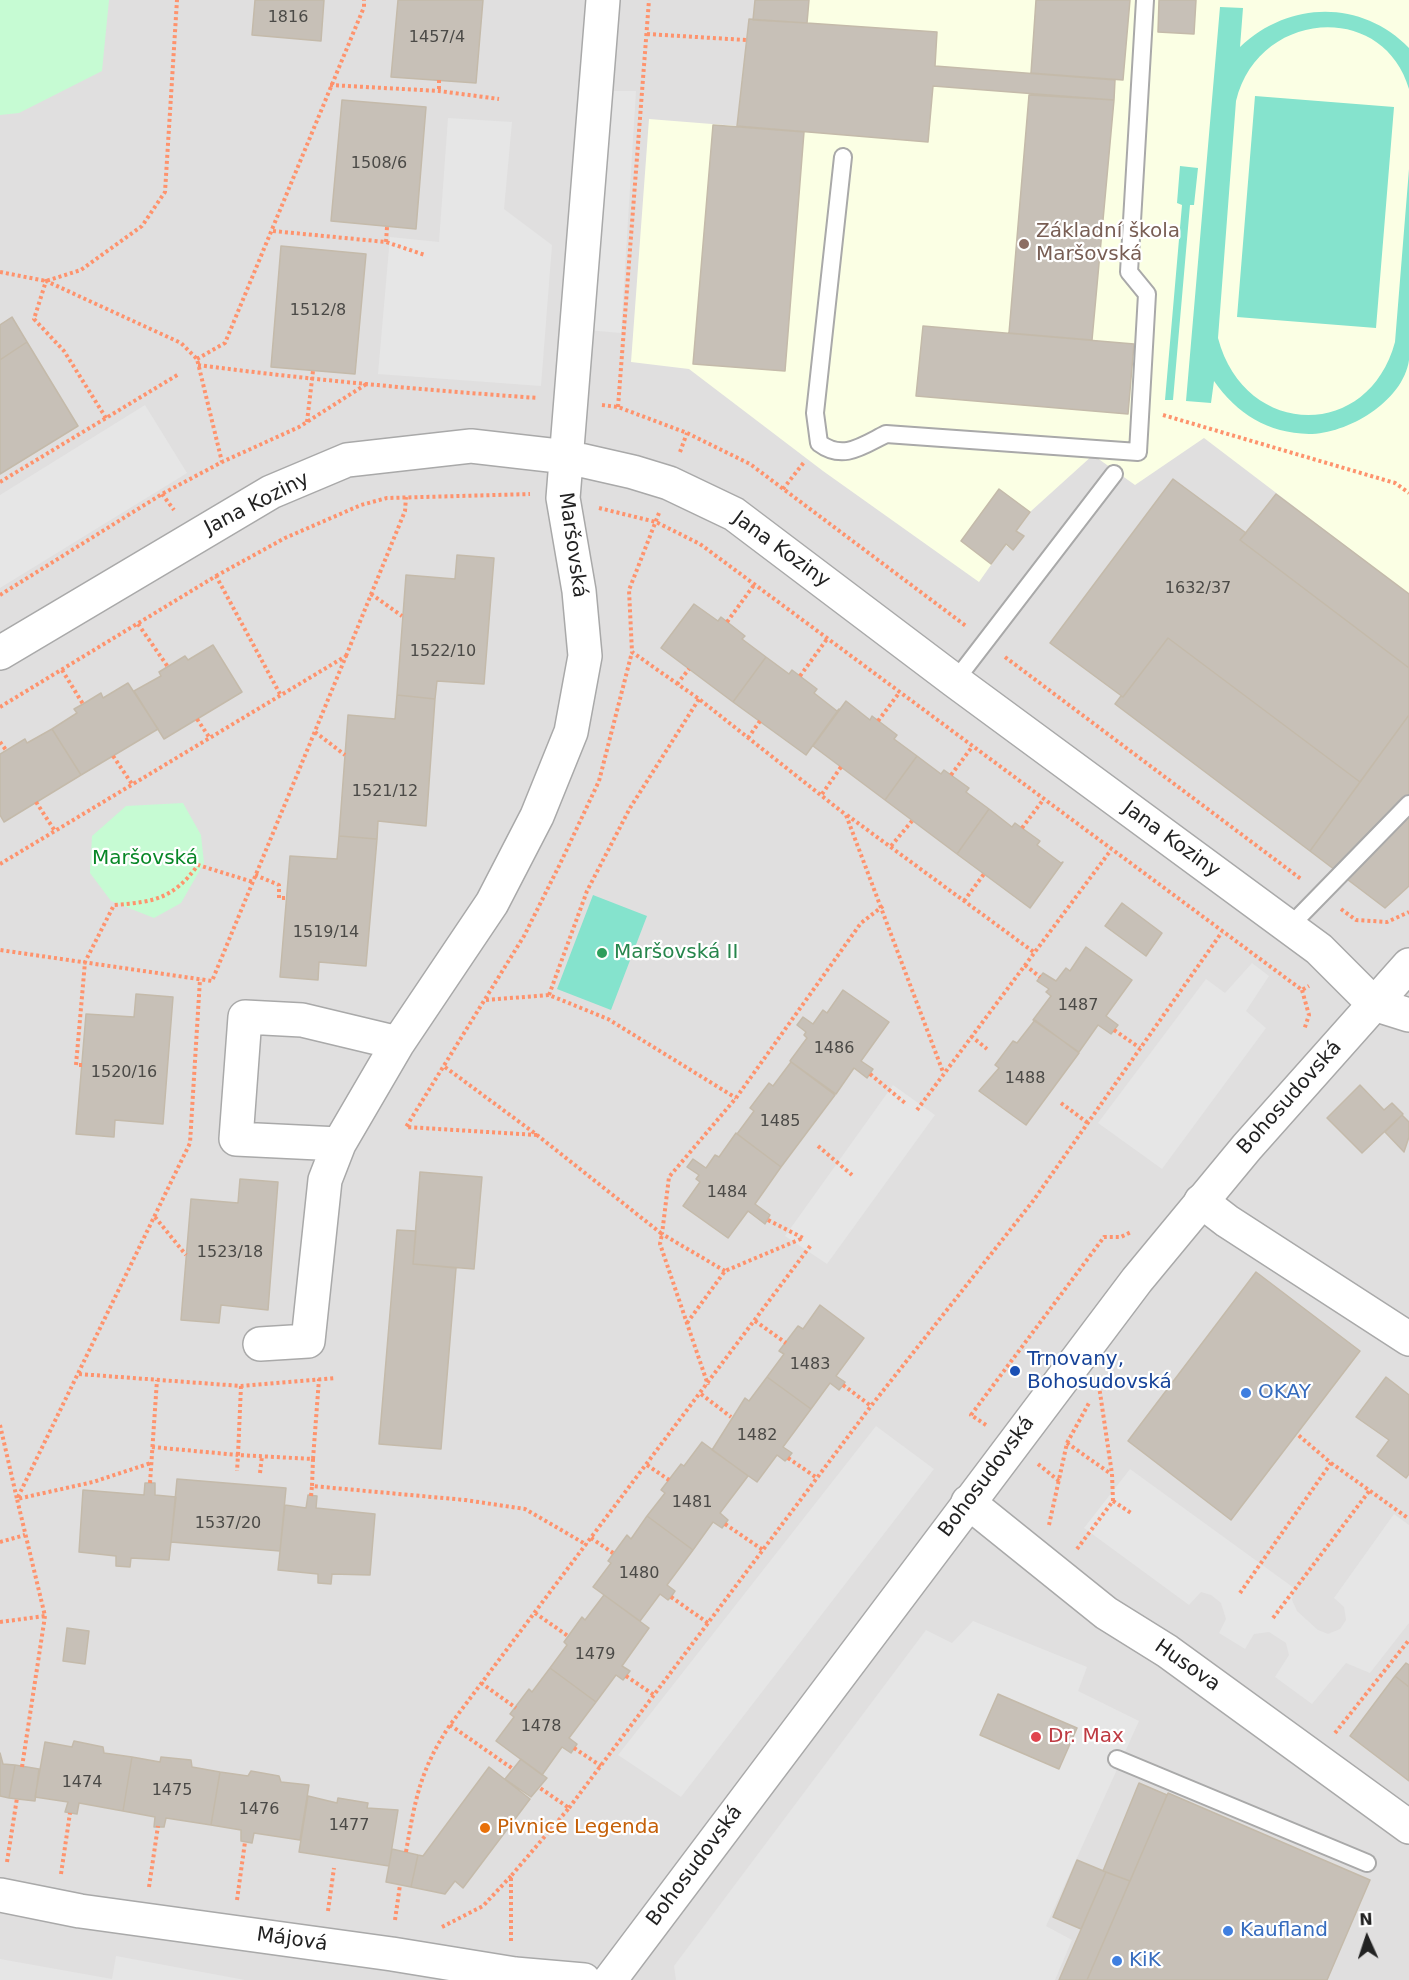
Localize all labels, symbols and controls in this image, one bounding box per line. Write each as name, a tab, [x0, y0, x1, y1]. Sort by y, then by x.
house number: 1816	[268, 8, 308, 28]
house number: 1457/4	[409, 28, 465, 48]
house number: 1508/6	[351, 154, 407, 174]
place label: Základní škola Maršovská	[1036, 220, 1180, 267]
marker: Základní škola Maršovská	[1017, 237, 1031, 251]
house number: 1512/8	[290, 301, 346, 321]
street label: Jana Koziny	[201, 467, 313, 541]
street label: Maršovská	[553, 491, 591, 599]
street label: Jana Koziny	[728, 507, 834, 593]
house number: 1632/37	[1165, 579, 1231, 599]
house number: 1522/10	[410, 642, 476, 662]
house number: 1521/12	[352, 782, 418, 802]
street label: Jana Koziny	[1118, 797, 1224, 883]
park label: Maršovská	[92, 847, 198, 871]
house number: 1519/14	[293, 923, 359, 943]
place label: Maršovská II	[614, 941, 738, 965]
marker: Maršovská II	[595, 946, 609, 960]
house number: 1487	[1058, 996, 1098, 1016]
street label: Bohosudovská	[1233, 1036, 1347, 1160]
house number: 1486	[814, 1039, 854, 1059]
house number: 1520/16	[91, 1063, 157, 1083]
house number: 1488	[1005, 1069, 1045, 1089]
house number: 1485	[760, 1112, 800, 1132]
house number: 1484	[707, 1183, 747, 1203]
house number: 1523/18	[197, 1243, 263, 1263]
place label: Trnovany, Bohosudovská	[1027, 1348, 1172, 1395]
house number: 1483	[790, 1355, 830, 1375]
marker: Trnovany, Bohosudovská	[1008, 1364, 1022, 1378]
place label: OKAY	[1258, 1381, 1311, 1405]
marker: OKAY	[1239, 1386, 1253, 1400]
street label: Bohosudovská	[934, 1412, 1040, 1542]
house number: 1482	[737, 1426, 777, 1446]
house number: 1481	[672, 1493, 712, 1513]
house number: 1537/20	[195, 1514, 261, 1534]
house number: 1480	[619, 1564, 659, 1584]
street label: Husova	[1150, 1635, 1224, 1697]
house number: 1479	[575, 1645, 615, 1665]
house number: 1478	[521, 1717, 561, 1737]
place label: Dr. Max	[1048, 1725, 1124, 1749]
marker: Dr. Max	[1029, 1730, 1043, 1744]
house number: 1474	[62, 1773, 102, 1793]
house number: 1475	[152, 1781, 192, 1801]
house number: 1476	[239, 1800, 279, 1820]
street label: Bohosudovská	[642, 1801, 748, 1931]
house number: 1477	[329, 1816, 369, 1836]
place label: Pivnice Legenda	[497, 1816, 660, 1840]
marker: Pivnice Legenda	[478, 1821, 492, 1835]
north arrow	[1337, 1908, 1397, 1968]
text: N	[1359, 1910, 1373, 1929]
place label: Kaufland	[1240, 1919, 1328, 1943]
street label: Májová	[255, 1923, 329, 1957]
marker: Kaufland	[1221, 1924, 1235, 1938]
place label: KiK	[1129, 1949, 1161, 1973]
marker: KiK	[1110, 1954, 1124, 1968]

